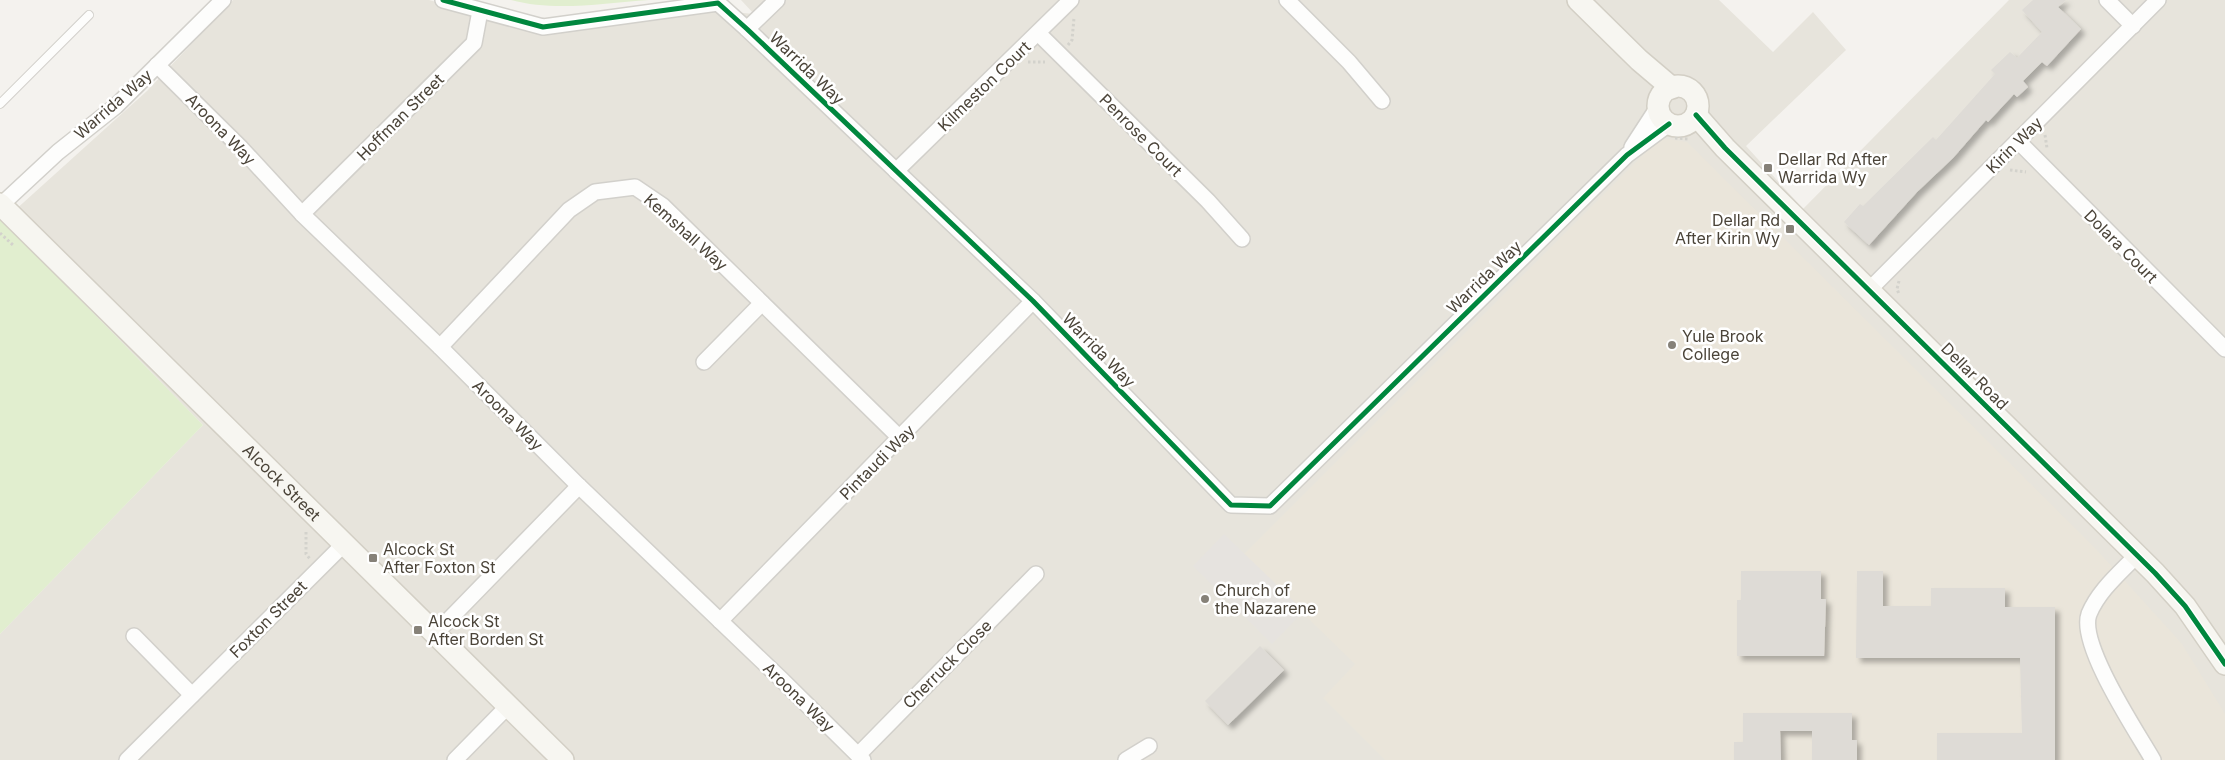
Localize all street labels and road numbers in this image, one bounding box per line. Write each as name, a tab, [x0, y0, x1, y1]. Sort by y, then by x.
street label: Warrida Way	[765, 27, 849, 109]
street label: Kilmeston Court	[933, 37, 1035, 135]
street label: Warrida Way	[70, 65, 156, 143]
street label: Hoffman Street	[352, 69, 448, 165]
street label: Aroona Way	[182, 89, 260, 169]
street label: Penrose Court	[1095, 89, 1187, 181]
street label: Kirin Way	[1982, 113, 2046, 177]
street label: Kemshall Way	[640, 189, 732, 275]
street label: Dolara Court	[2080, 205, 2162, 287]
street label: Warrida Way	[1442, 236, 1526, 318]
street label: Warrida Way	[1058, 308, 1140, 392]
street label: Dellar Road	[1937, 338, 2013, 414]
street label: Aroona Way	[469, 376, 547, 454]
street label: Pintaudi Way	[835, 420, 919, 504]
street label: Alcock Street	[239, 440, 325, 525]
street label: Foxton Street	[225, 576, 311, 662]
street label: Cherruck Close	[898, 615, 996, 713]
street label: Aroona Way	[759, 658, 839, 736]

